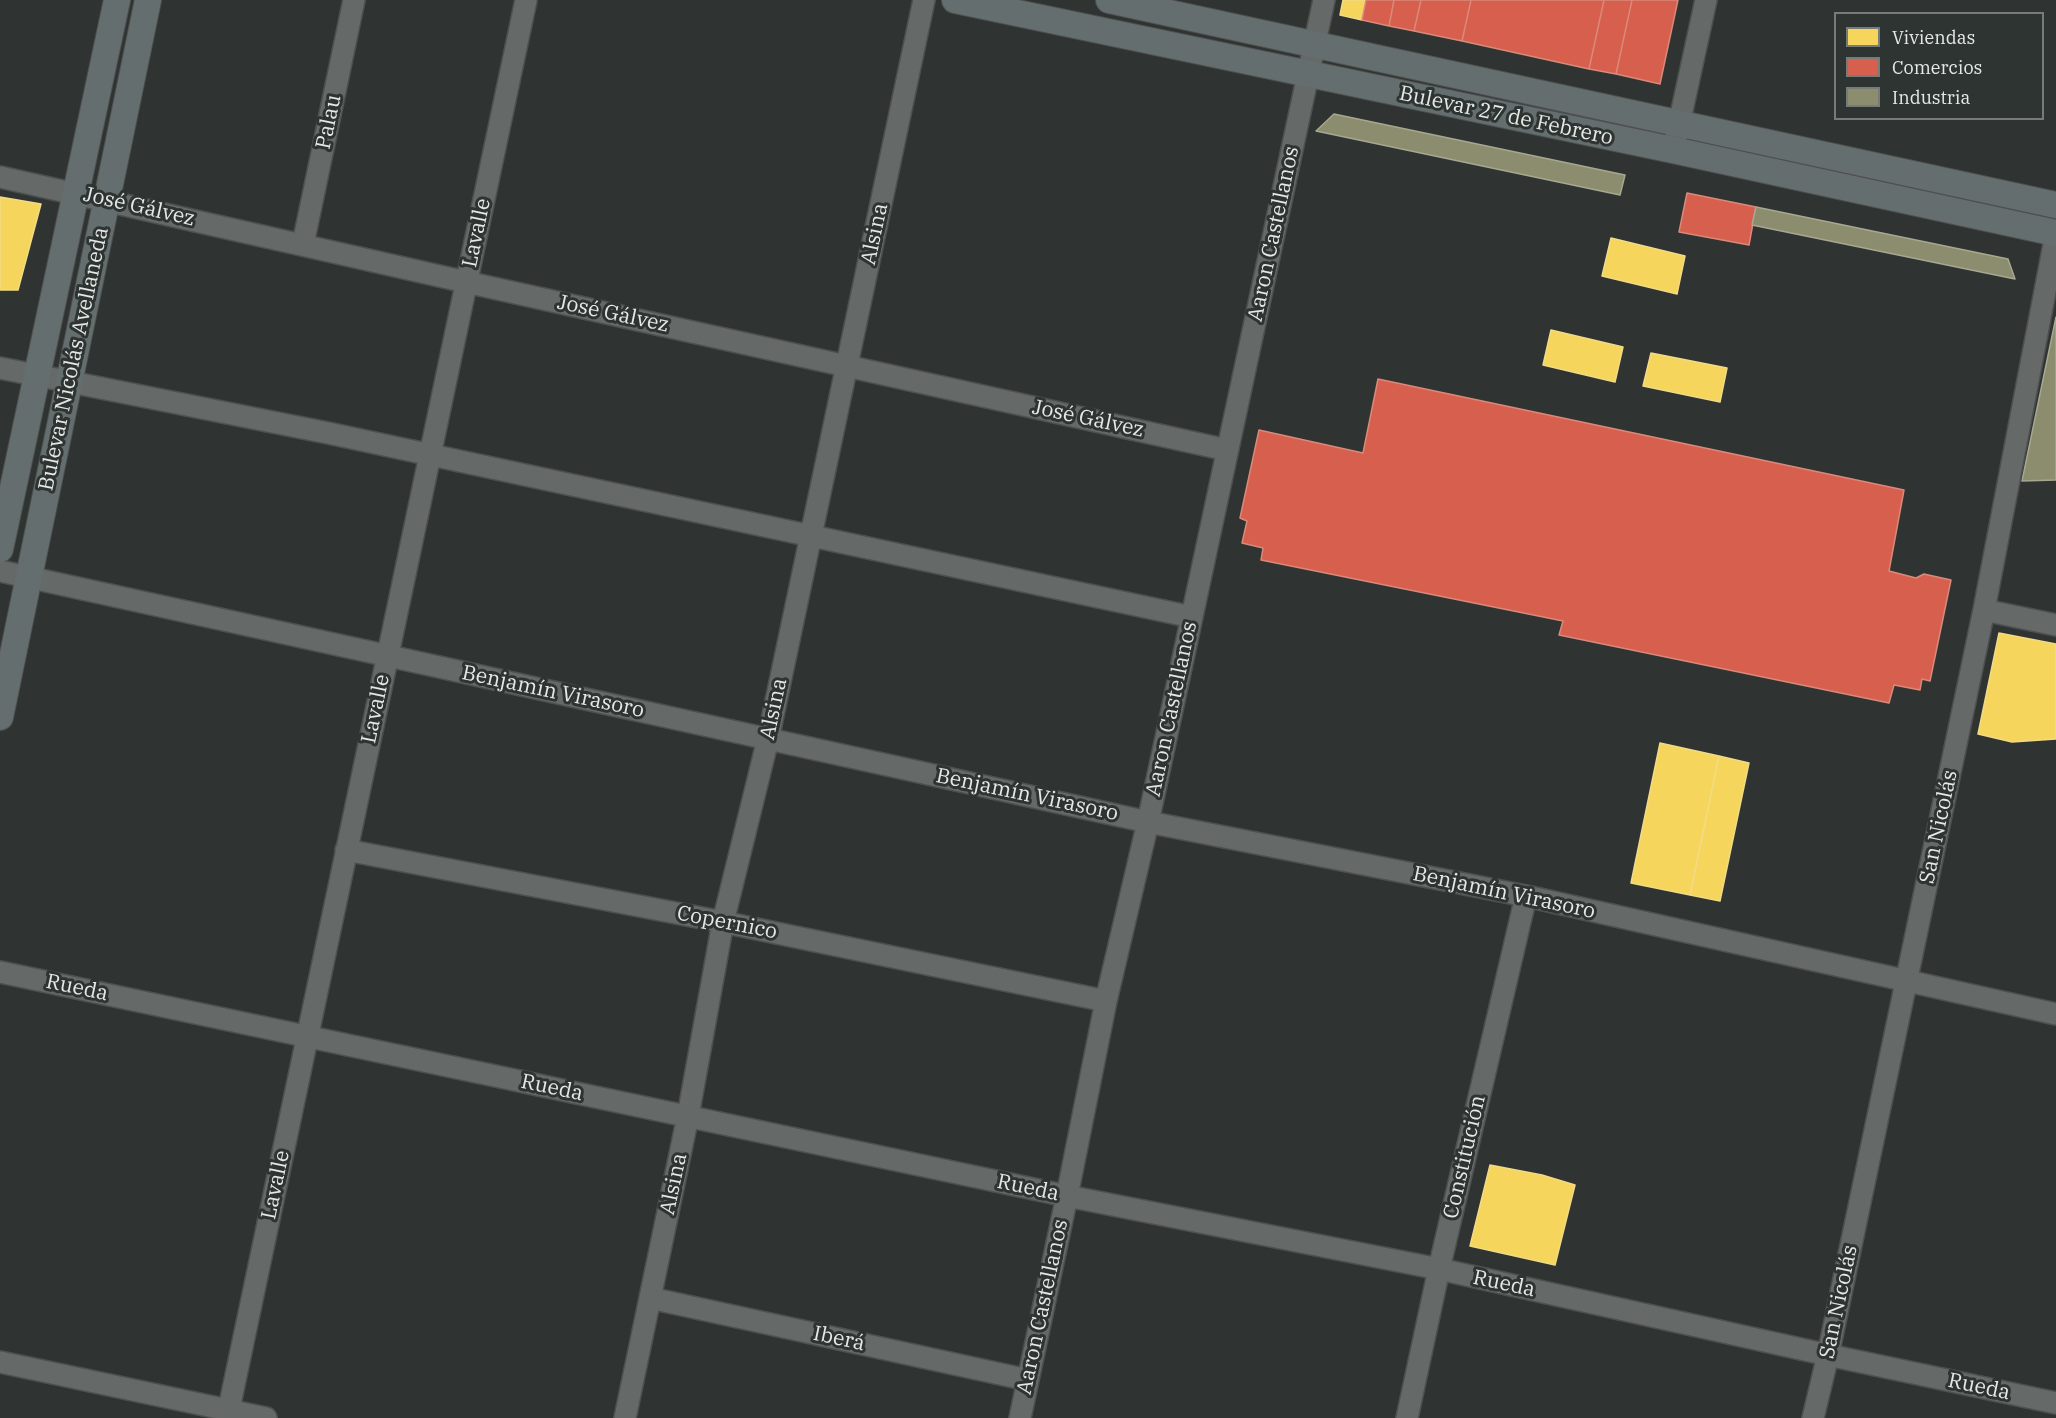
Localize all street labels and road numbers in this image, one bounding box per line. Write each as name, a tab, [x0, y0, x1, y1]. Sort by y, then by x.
street label: Bulevar 27 de Febrero	[1397, 81, 1615, 151]
street label: Palau	[311, 93, 347, 151]
street label: Aaron Castellanos	[1243, 144, 1305, 324]
street label: José Gálvez	[81, 182, 197, 232]
street label: Lavalle	[457, 196, 497, 270]
street label: Alsina	[856, 201, 894, 267]
street label: Bulevar Nicolás Avellaneda	[34, 225, 114, 493]
street label: José Gálvez	[555, 290, 671, 338]
street label: José Gálvez	[1030, 395, 1146, 443]
street label: Aaron Castellanos	[1141, 619, 1203, 799]
street label: Benjamín Virasoro	[460, 660, 646, 724]
street label: Lavalle	[356, 672, 396, 746]
street label: Alsina	[755, 676, 793, 742]
street label: Benjamín Virasoro	[934, 763, 1120, 827]
street label: San Nicolás	[1915, 768, 1963, 886]
street label: Benjamín Virasoro	[1411, 861, 1597, 925]
street label: Copernico	[675, 901, 779, 945]
street label: Rueda	[44, 969, 110, 1007]
street label: Rueda	[519, 1069, 585, 1107]
street label: Constitución	[1439, 1093, 1491, 1221]
street label: Lavalle	[256, 1148, 296, 1222]
street label: Alsina	[655, 1151, 693, 1217]
street label: Rueda	[995, 1169, 1061, 1207]
street label: Aaron Castellanos	[1012, 1217, 1074, 1397]
street label: San Nicolás	[1815, 1243, 1863, 1361]
street label: Rueda	[1471, 1265, 1537, 1303]
street label: Iberá	[811, 1321, 867, 1357]
street label: Rueda	[1946, 1368, 2012, 1406]

